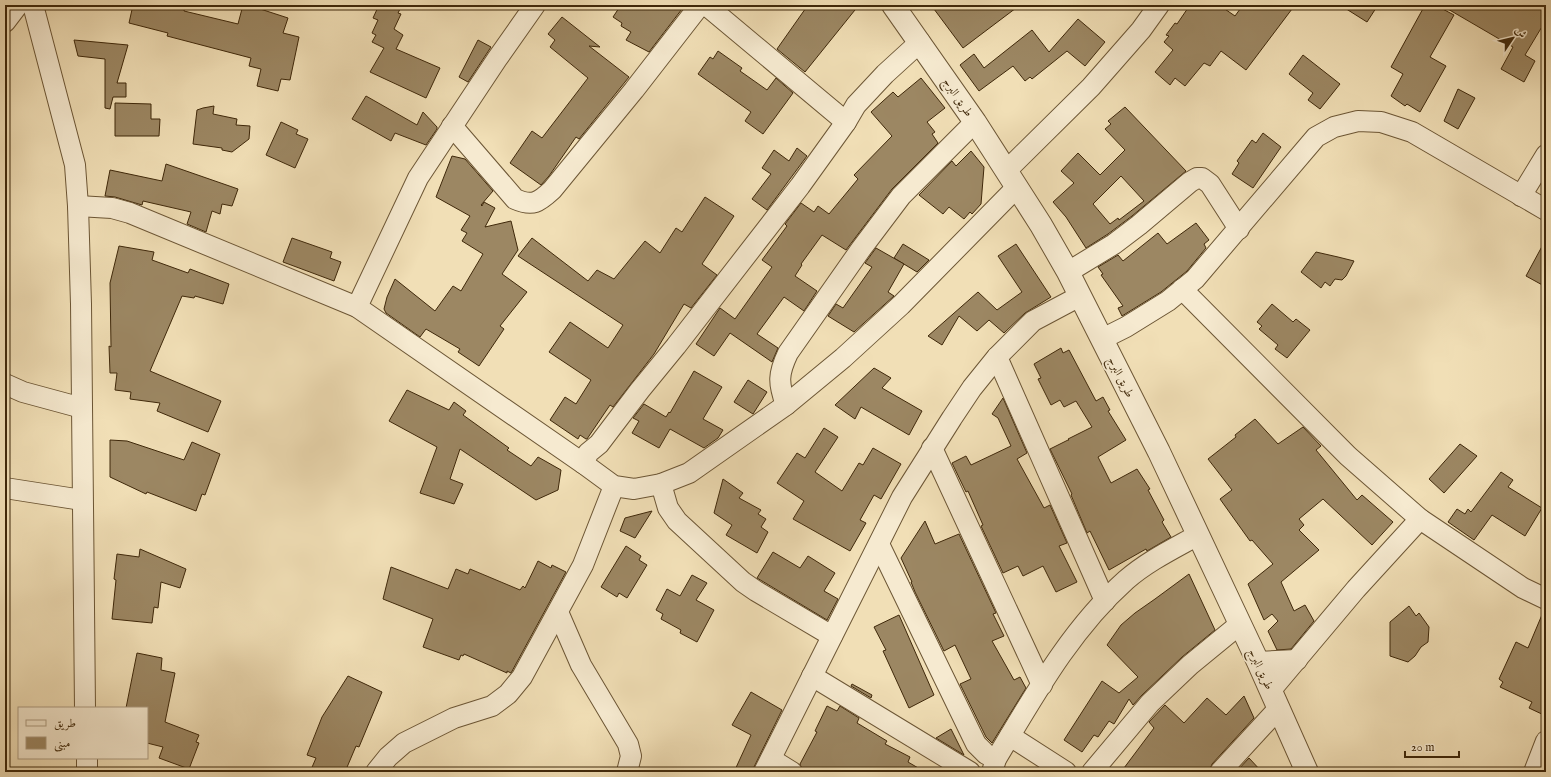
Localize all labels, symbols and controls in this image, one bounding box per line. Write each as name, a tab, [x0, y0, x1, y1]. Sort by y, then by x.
north arrow	[1493, 18, 1533, 58]
text: ش	[1512, 24, 1529, 41]
street label: طريق البرج	[937, 75, 976, 121]
street label: طريق البرج	[1101, 354, 1137, 402]
street label: طريق البرج	[1242, 646, 1277, 694]
legend	[18, 707, 148, 759]
text: طريق	[54, 716, 76, 731]
scale bar	[1405, 733, 1459, 759]
text: مبنى	[54, 736, 70, 752]
text: 20 m	[1411, 740, 1434, 755]

